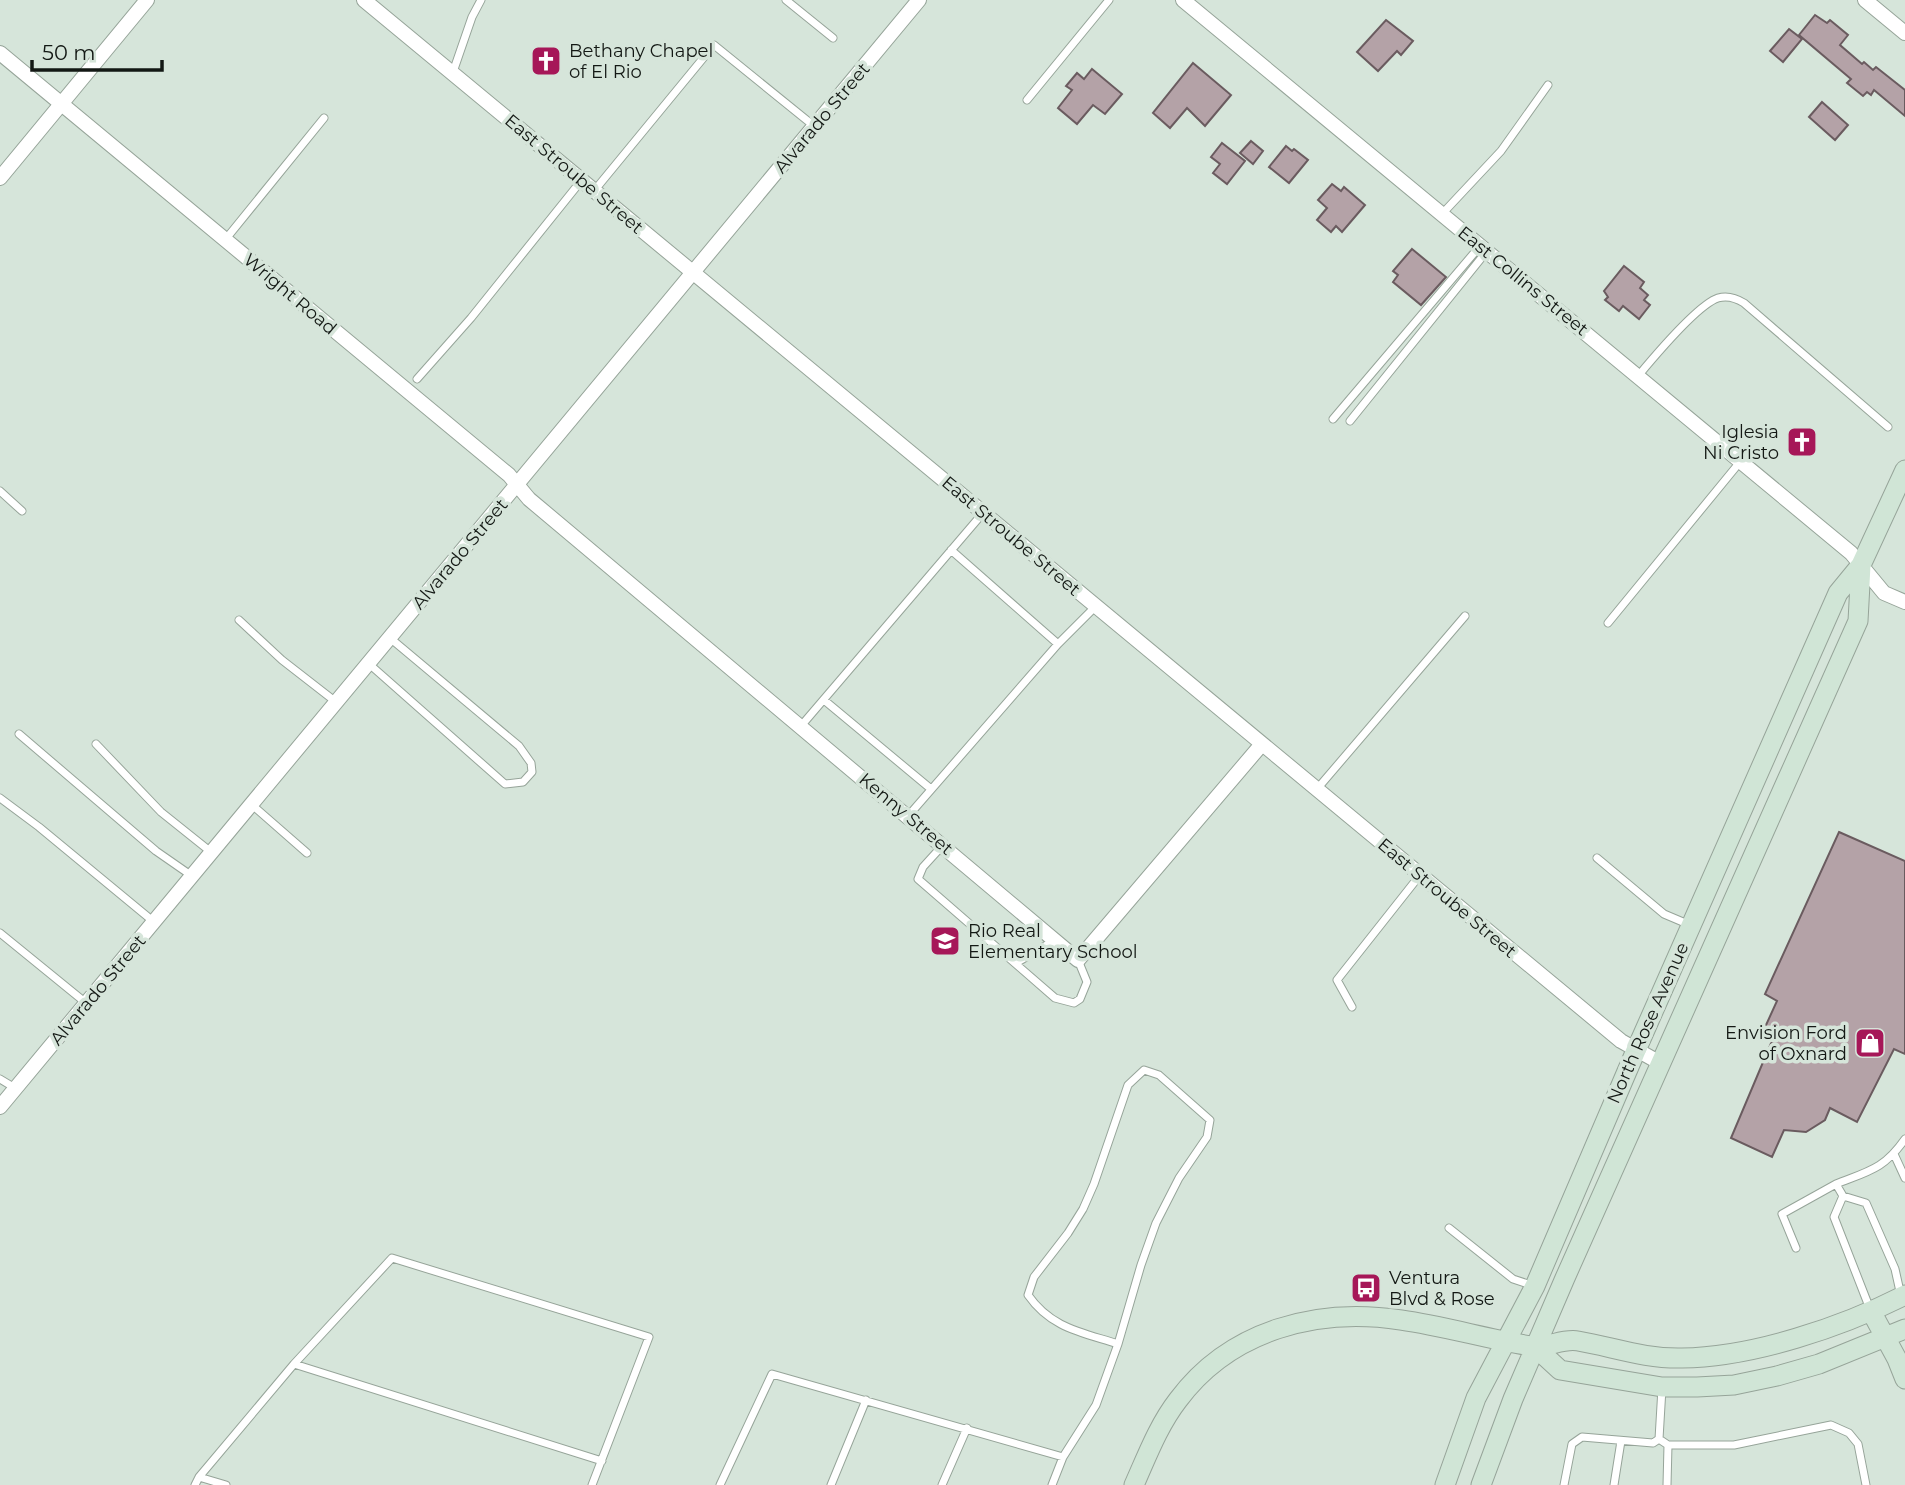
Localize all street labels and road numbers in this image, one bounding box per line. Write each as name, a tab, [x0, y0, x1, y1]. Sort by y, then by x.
street label: Alvarado Street	[769, 58, 875, 178]
street label: East Stroube Street	[500, 110, 648, 238]
street label: East Collins Street	[1453, 222, 1593, 340]
street label: Wright Road	[239, 249, 341, 339]
street label: East Stroube Street	[937, 472, 1085, 600]
street label: Alvarado Street	[407, 494, 513, 614]
street label: Kenny Street	[854, 768, 958, 860]
street label: East Stroube Street	[1373, 834, 1521, 962]
street label: Alvarado Street	[45, 930, 151, 1050]
street label: North Rose Avenue	[1603, 939, 1694, 1107]

